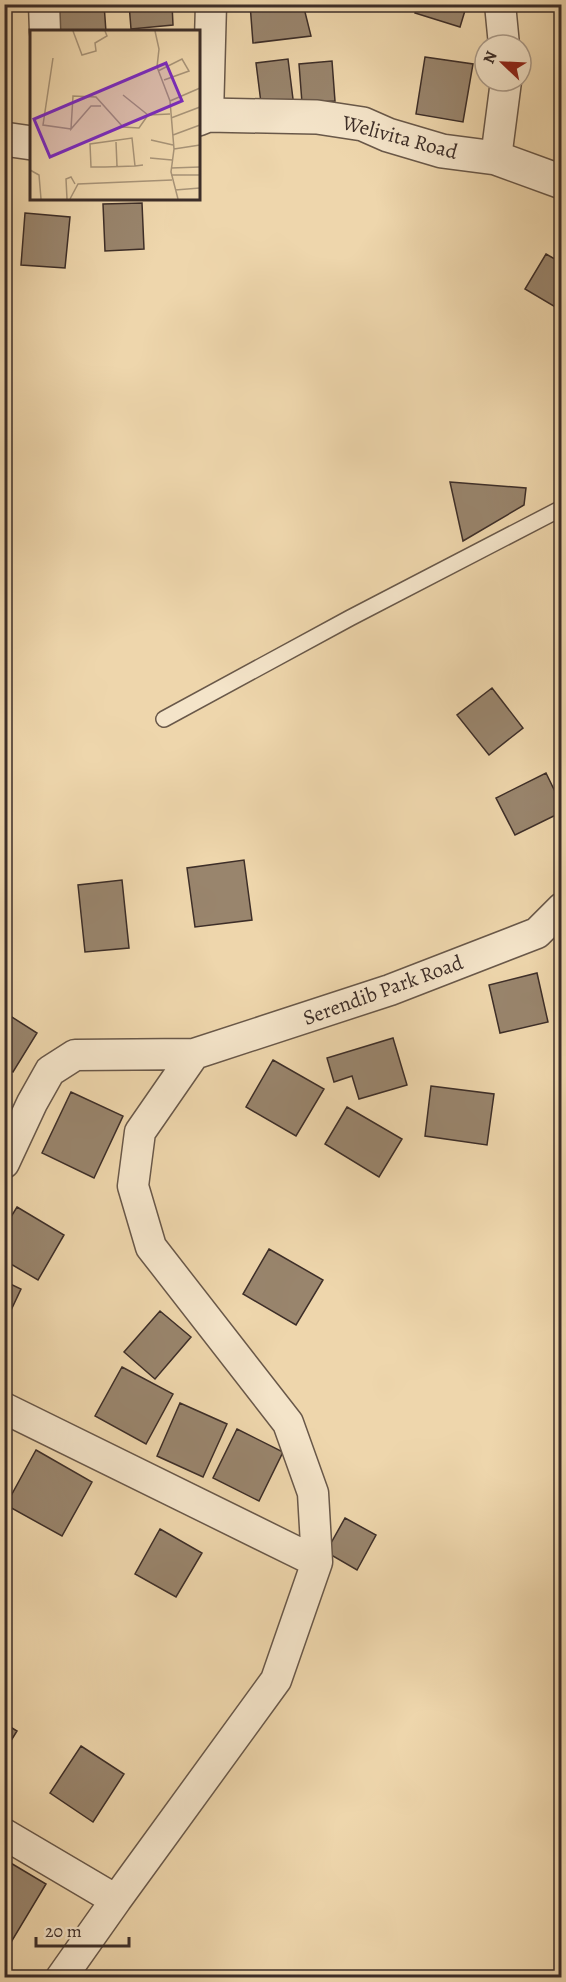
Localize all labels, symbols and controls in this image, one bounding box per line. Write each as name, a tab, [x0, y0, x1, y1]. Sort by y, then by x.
inset map	[30, 30, 200, 200]
north arrow	[473, 33, 533, 93]
text: N	[478, 48, 503, 67]
street label: Welivita Road	[338, 108, 461, 166]
street label: Serendib Park Road	[299, 948, 467, 1032]
scale bar	[36, 1910, 129, 1948]
text: 20 m	[45, 1919, 82, 1943]

